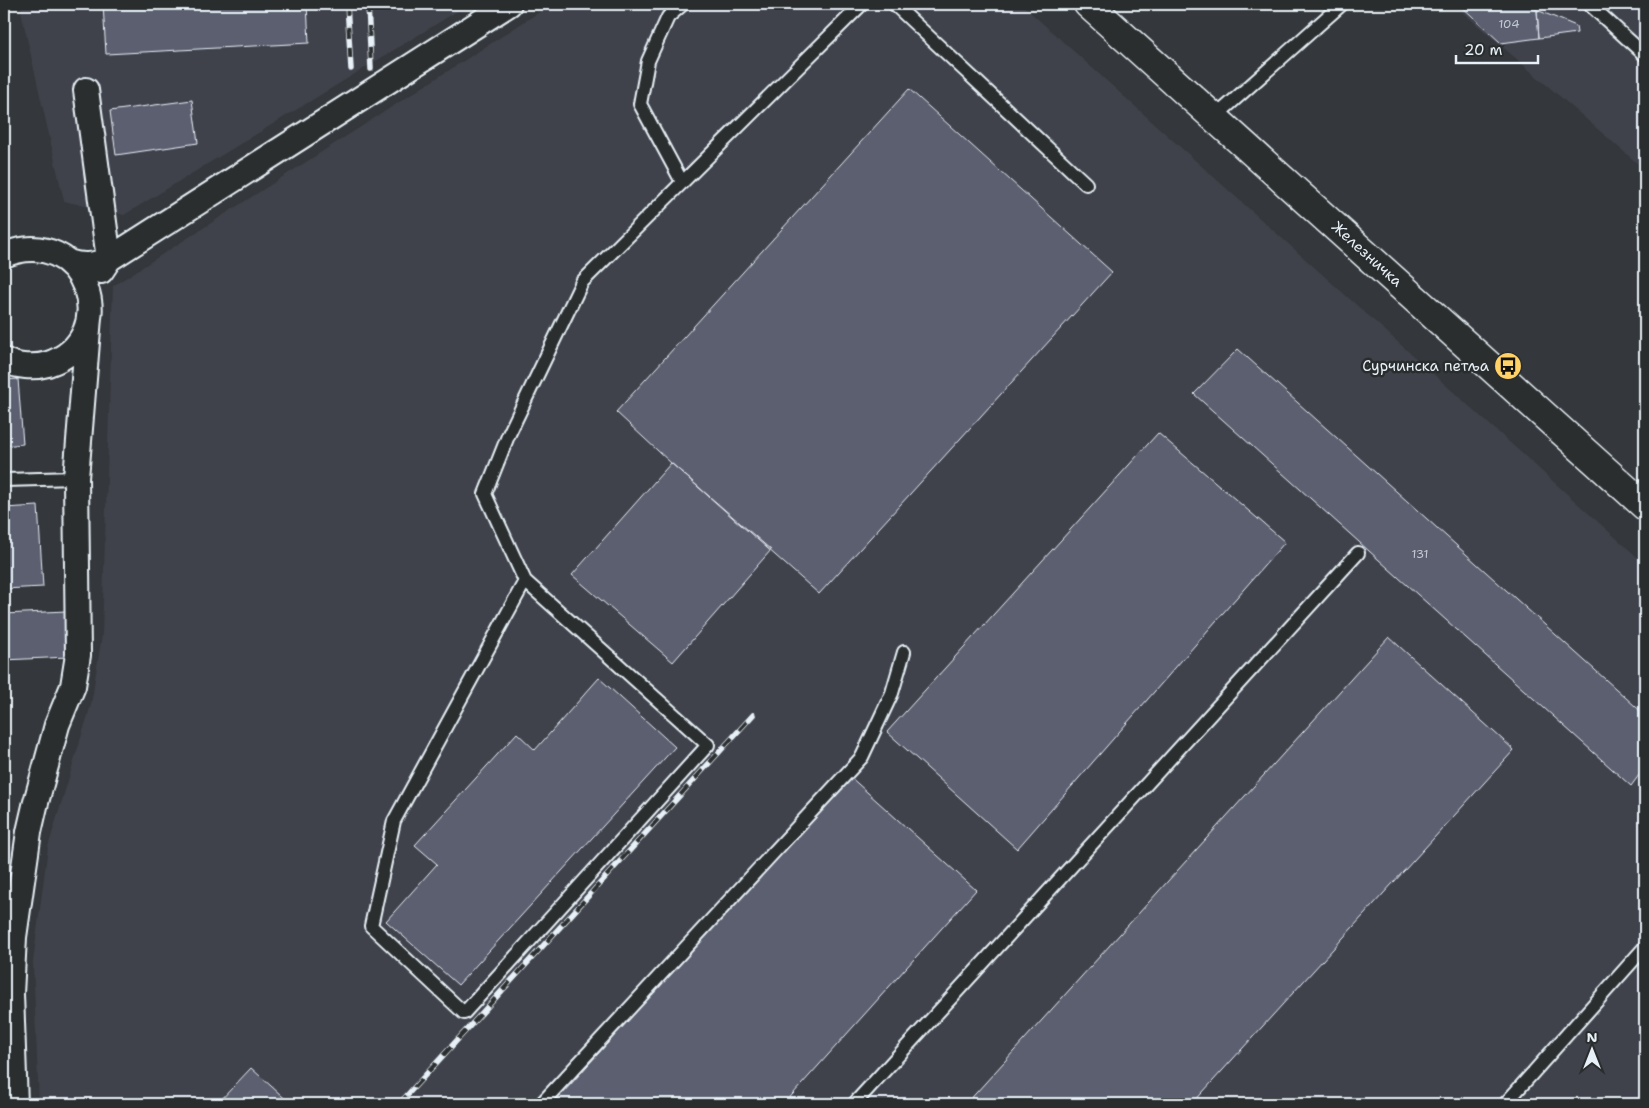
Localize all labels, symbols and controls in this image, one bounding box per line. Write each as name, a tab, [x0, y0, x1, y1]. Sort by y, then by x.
house number: 104	[1498, 16, 1520, 32]
scale bar	[1456, 32, 1539, 64]
text: 20 m	[1464, 40, 1503, 60]
street label: Железничка	[1327, 217, 1407, 292]
bus stop icon: Сурчинска петља	[1493, 351, 1523, 381]
place label: Сурчинска петља	[1362, 356, 1490, 376]
house number: 131	[1411, 546, 1429, 562]
north arrow	[1566, 1026, 1616, 1076]
text: N	[1586, 1028, 1598, 1046]

